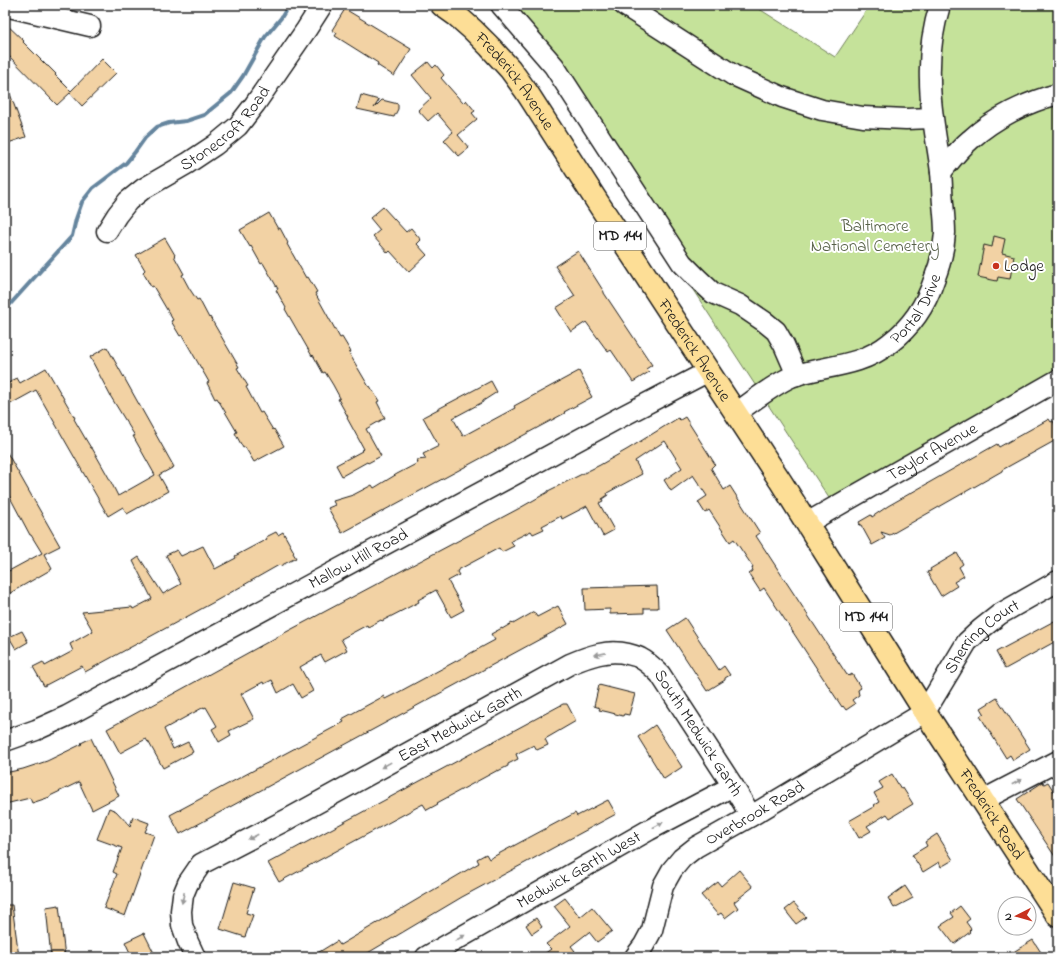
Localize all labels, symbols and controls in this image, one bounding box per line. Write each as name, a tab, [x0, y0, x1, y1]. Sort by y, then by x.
street label: Frederick Avenue	[468, 25, 561, 135]
street label: Stonecroft Road	[175, 80, 277, 178]
park label: Baltimore National Cemetery	[811, 214, 939, 260]
road number: MD 144	[594, 222, 646, 250]
place label: Lodge	[1004, 254, 1044, 281]
marker: Lodge	[991, 261, 1001, 271]
street label: Portal Drive	[884, 270, 948, 350]
street label: Frederick Avenue	[651, 293, 738, 407]
street label: Taylor Avenue	[882, 416, 982, 487]
street label: Mallow Hill Road	[304, 521, 413, 596]
street label: Sherring Court	[938, 593, 1024, 679]
road number: MD 144	[840, 603, 892, 631]
one-way arrow	[594, 651, 606, 657]
street label: South Medwick Garth	[648, 664, 749, 801]
street label: East Medwick Garth	[394, 680, 527, 769]
one-way arrow	[380, 761, 392, 768]
street label: Frederick Road	[952, 763, 1031, 865]
street label: Overbrook Road	[700, 774, 810, 852]
one-way arrow	[1011, 779, 1023, 785]
one-way arrow	[652, 822, 664, 829]
street label: Medwick Garth West	[512, 824, 646, 915]
one-way arrow	[247, 833, 259, 840]
one-way arrow	[179, 892, 185, 904]
north arrow	[997, 896, 1037, 936]
text: N	[1000, 912, 1016, 921]
one-way arrow	[454, 934, 466, 941]

